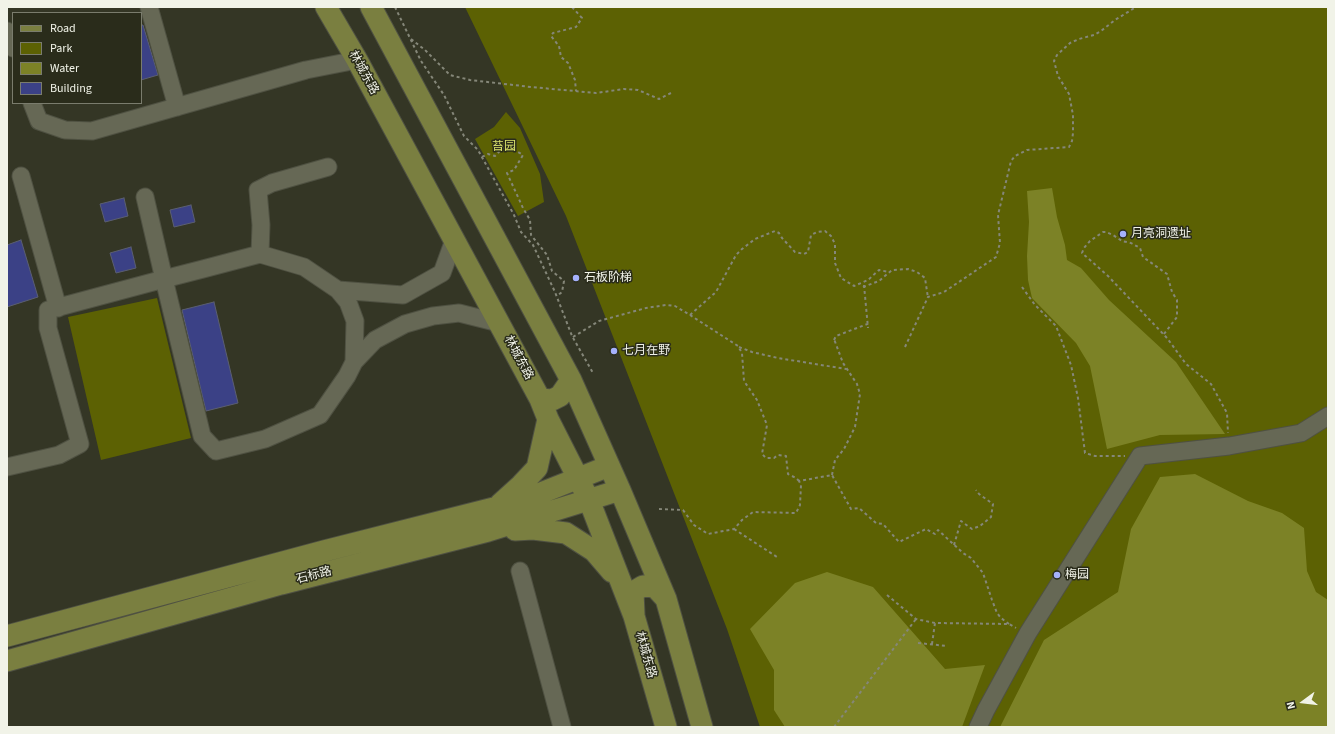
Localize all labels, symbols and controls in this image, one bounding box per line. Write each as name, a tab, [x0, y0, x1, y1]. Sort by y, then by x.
legend	[12, 12, 142, 104]
text: Road	[50, 20, 76, 37]
text: Park	[50, 40, 72, 57]
street label: 林城东路	[345, 49, 381, 97]
text: Water	[50, 60, 79, 77]
text: Building	[50, 80, 92, 97]
park label: 苔园	[492, 140, 516, 154]
place label: 月亮洞遗址	[1131, 227, 1191, 241]
marker: 月亮洞遗址	[1118, 229, 1128, 239]
place label: 石板阶梯	[584, 271, 632, 285]
marker: 石板阶梯	[571, 273, 581, 283]
street label: 林城东路	[500, 333, 536, 383]
place label: 七月在野	[622, 344, 670, 358]
marker: 七月在野	[609, 346, 619, 356]
street label: 石标路	[295, 565, 333, 587]
place label: 梅园	[1065, 568, 1089, 582]
marker: 梅园	[1052, 570, 1062, 580]
street label: 林城东路	[631, 630, 659, 680]
north arrow	[1283, 682, 1323, 722]
text: N	[1283, 700, 1299, 711]

